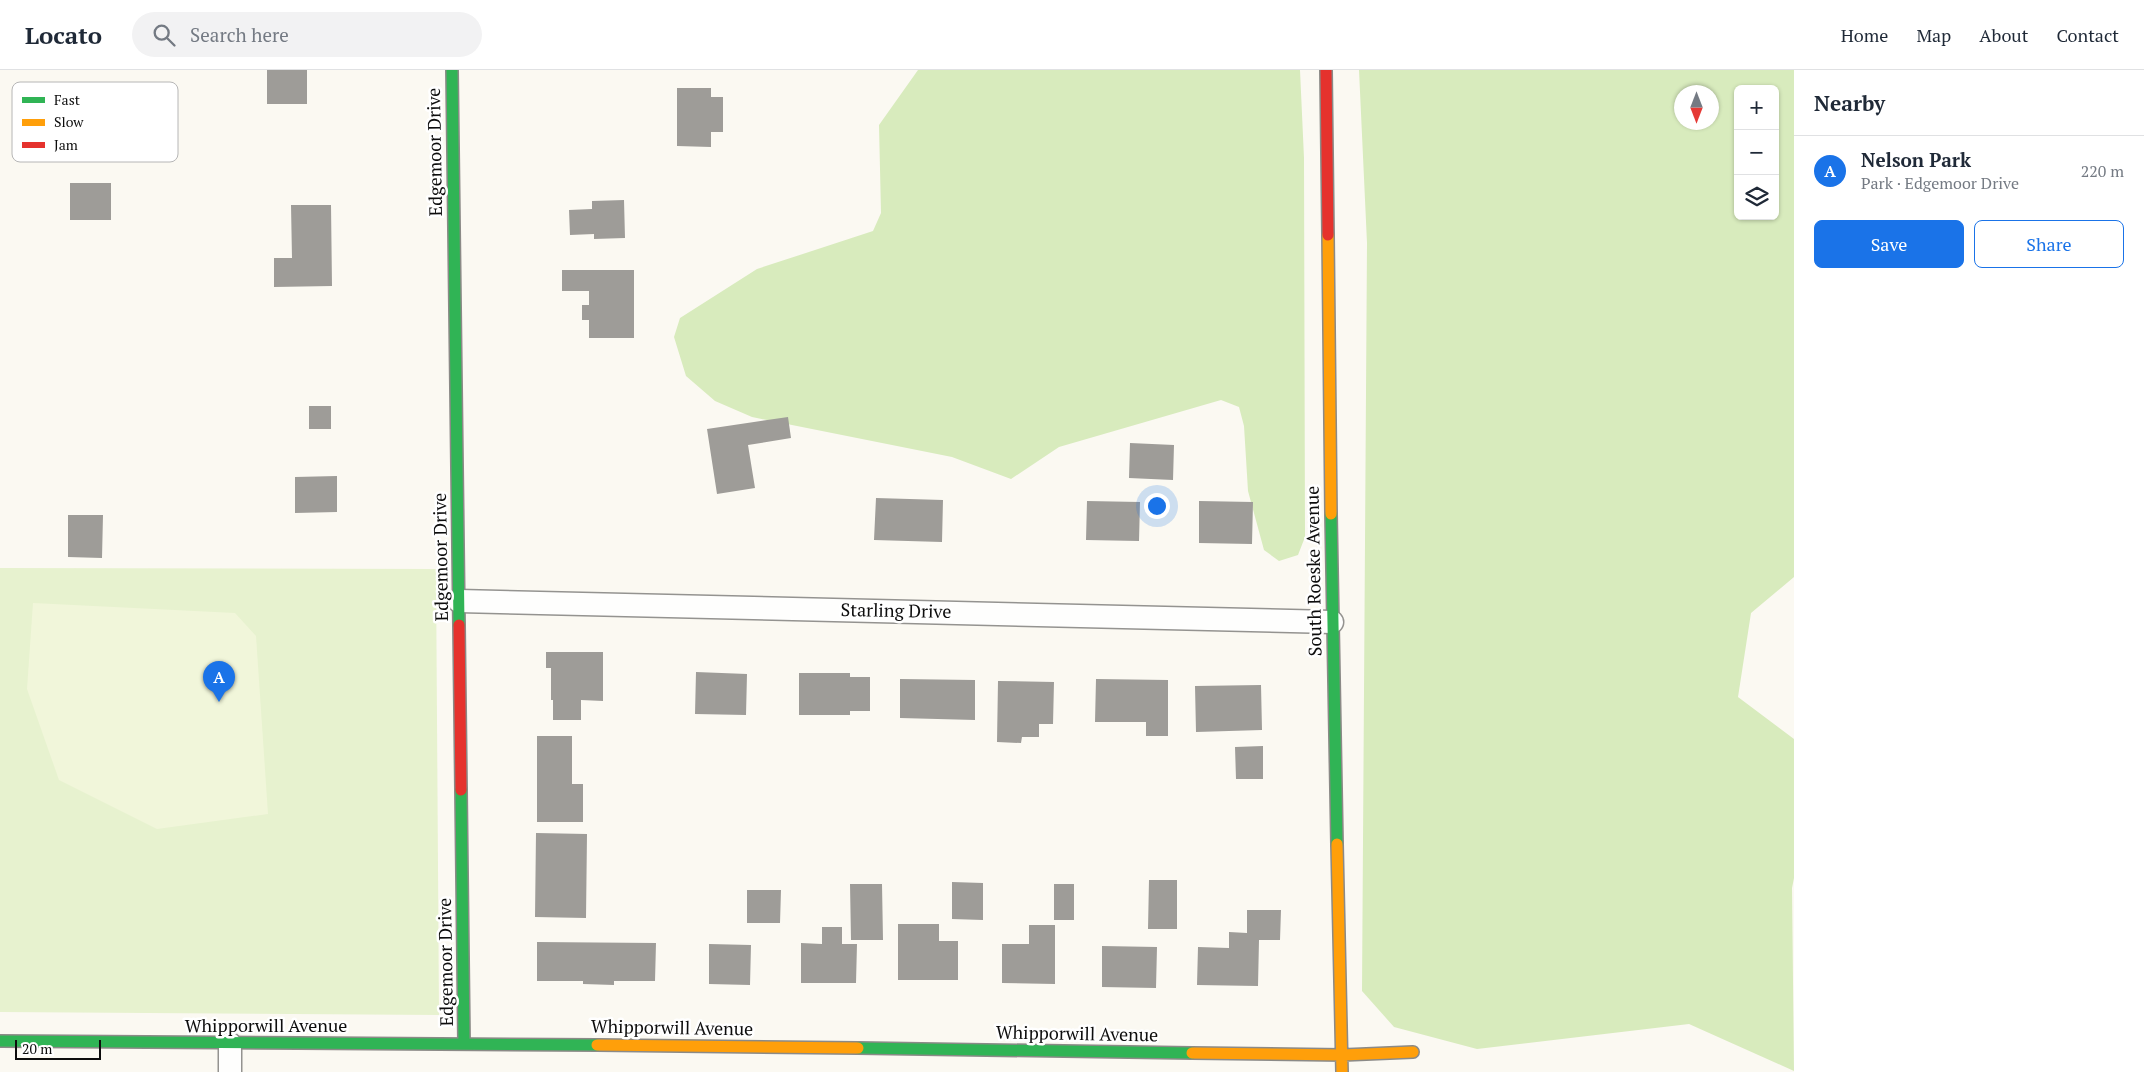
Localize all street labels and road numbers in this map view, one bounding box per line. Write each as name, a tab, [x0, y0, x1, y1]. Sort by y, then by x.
street label: Edgemoor Drive	[421, 87, 447, 217]
street label: South Roeske Avenue	[1300, 486, 1326, 657]
street label: Edgemoor Drive	[427, 492, 453, 622]
street label: Starling Drive	[840, 597, 952, 623]
street label: Edgemoor Drive	[432, 897, 458, 1027]
street label: Whipporwill Avenue	[185, 1013, 347, 1037]
street label: Whipporwill Avenue	[591, 1014, 753, 1040]
street label: Whipporwill Avenue	[996, 1020, 1158, 1046]

